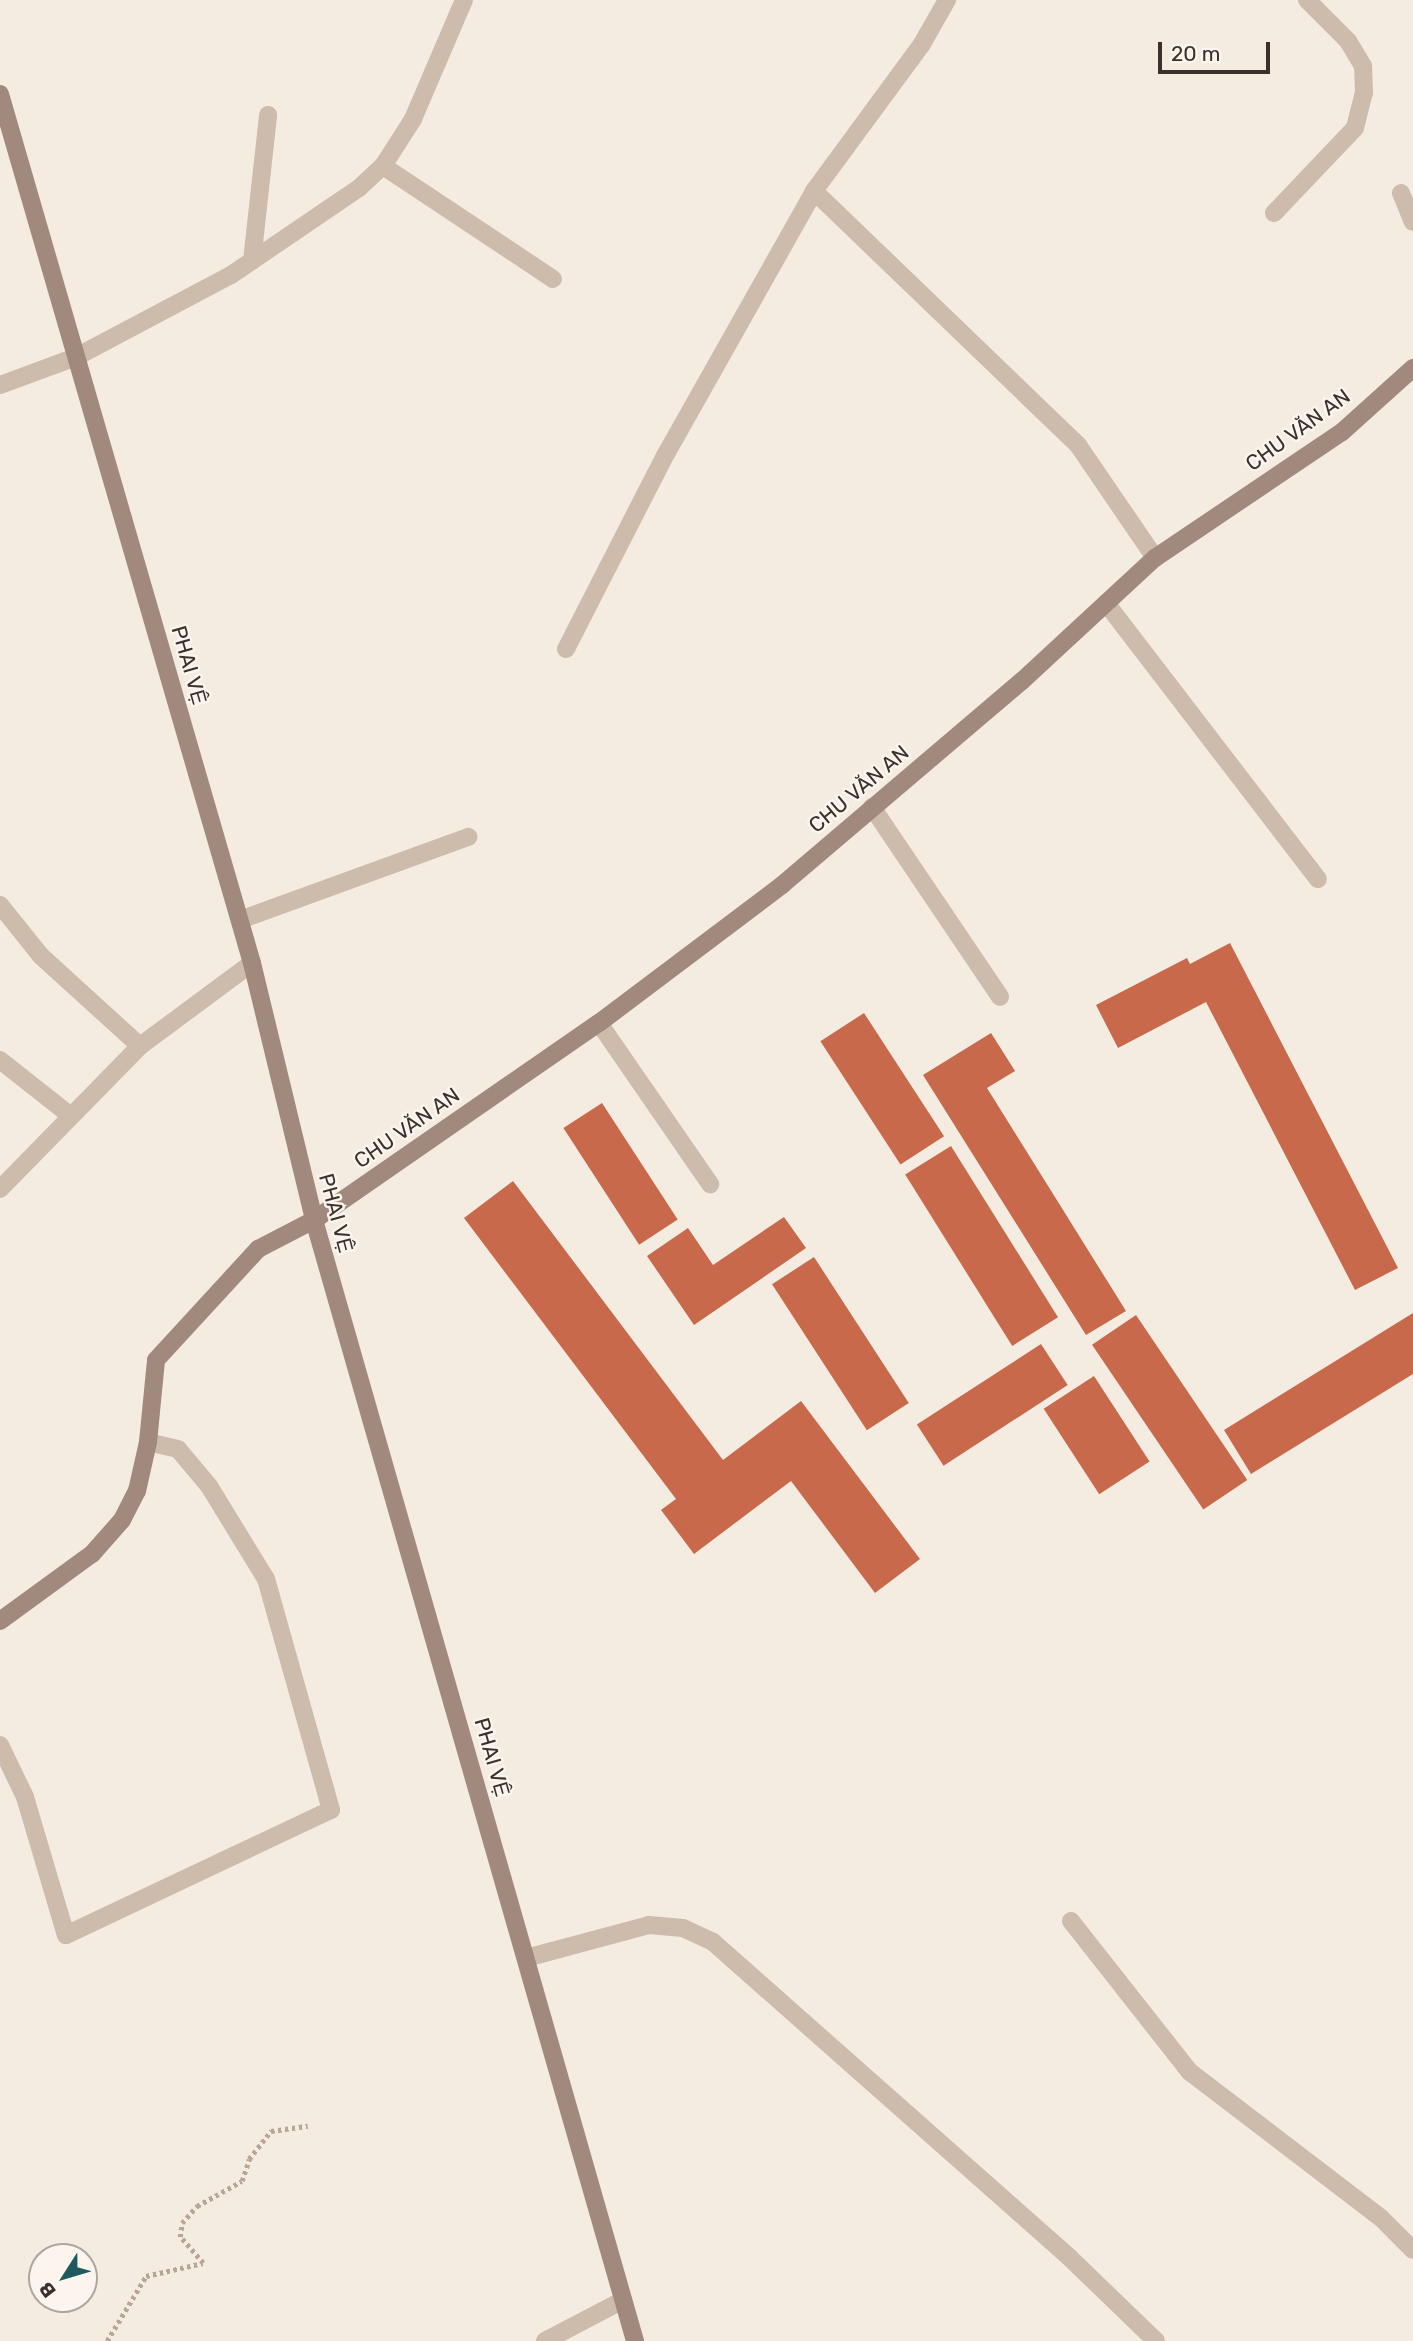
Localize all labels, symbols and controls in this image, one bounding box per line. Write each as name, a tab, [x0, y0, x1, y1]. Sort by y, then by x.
scale bar	[1161, 28, 1273, 72]
text: 20 m	[1171, 41, 1220, 66]
street label: CHU VĂN AN	[1240, 383, 1356, 477]
street label: PHAI VỆ	[166, 623, 212, 707]
street label: CHU VĂN AN	[803, 739, 915, 839]
street label: CHU VĂN AN	[349, 1082, 465, 1174]
street label: PHAI VỆ	[313, 1171, 359, 1255]
street label: PHAI VỆ	[469, 1715, 515, 1799]
north arrow	[28, 2243, 98, 2313]
text: B	[34, 2277, 61, 2302]

